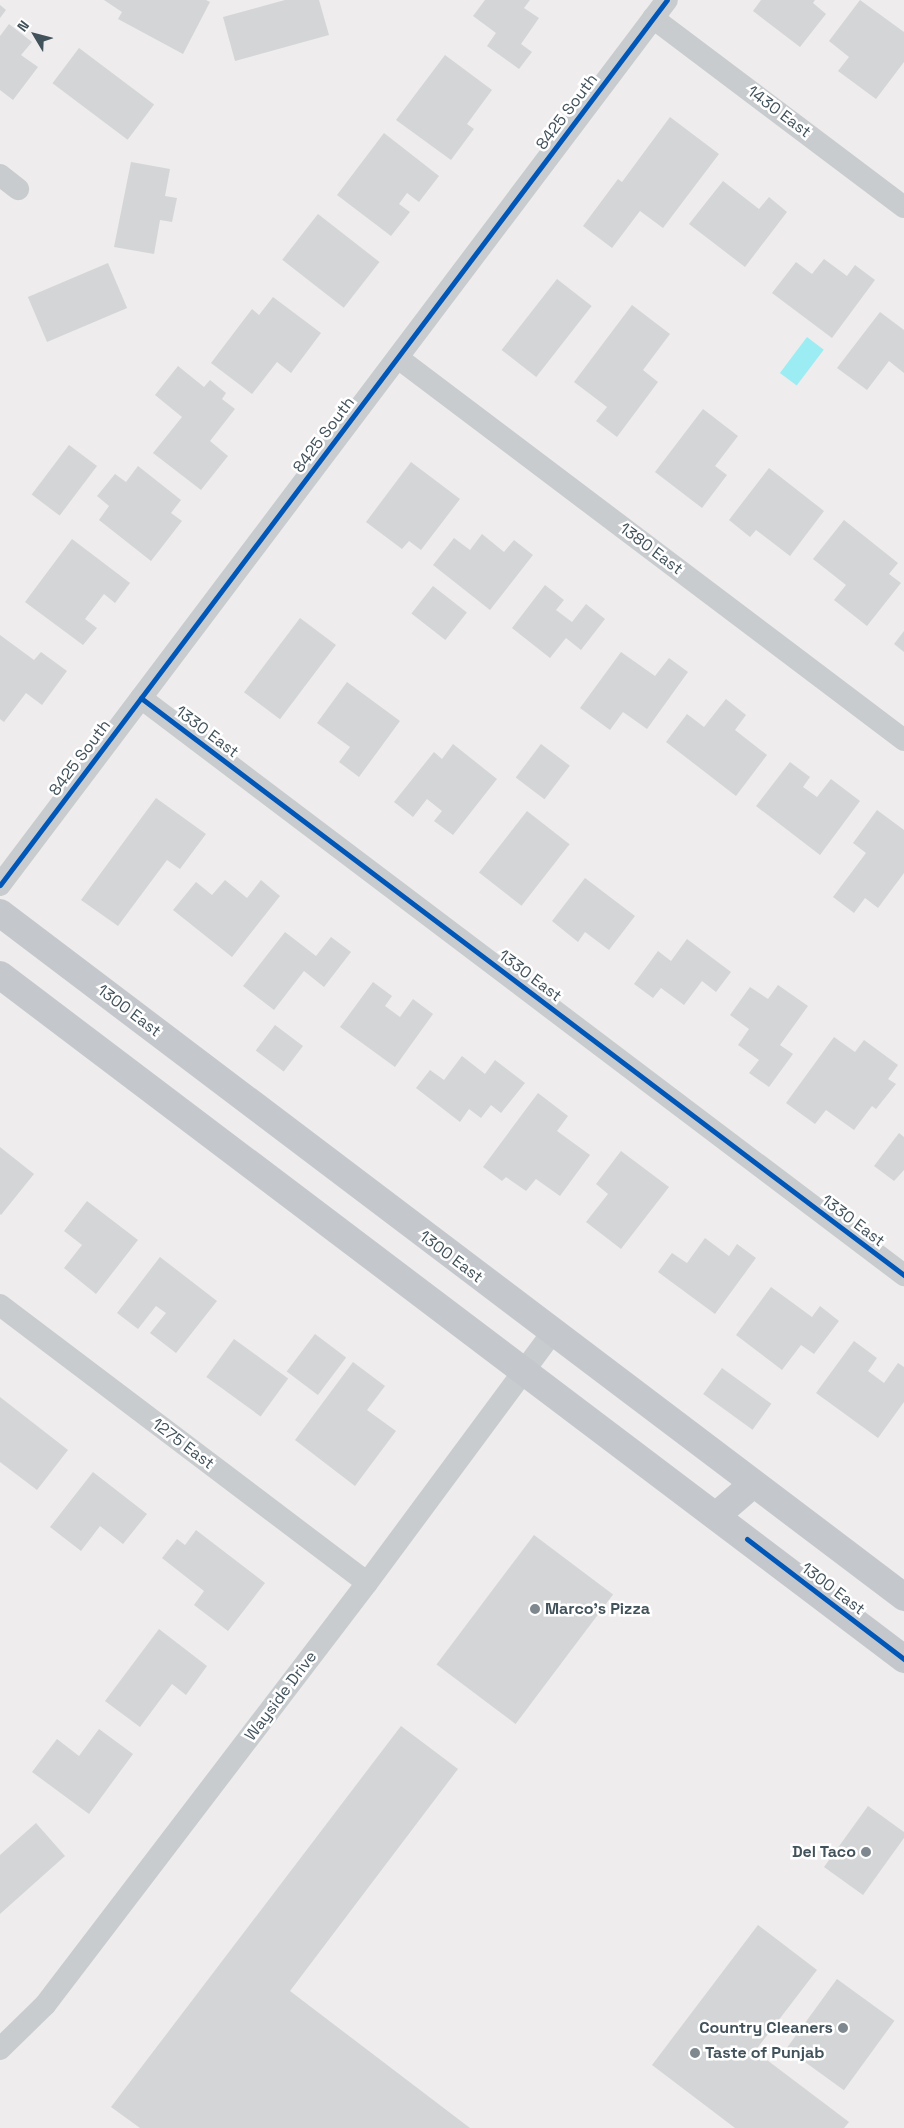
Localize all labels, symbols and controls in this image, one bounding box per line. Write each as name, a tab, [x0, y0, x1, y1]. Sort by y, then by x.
north arrow	[10, 10, 60, 60]
text: N	[13, 17, 33, 35]
street label: 8425 South	[532, 70, 602, 154]
street label: 1430 East	[743, 82, 815, 142]
street label: 8425 South	[289, 393, 359, 477]
street label: 1380 East	[615, 519, 687, 579]
street label: 1330 East	[172, 702, 242, 762]
street label: 8425 South	[45, 716, 115, 800]
street label: 1330 East	[495, 946, 565, 1006]
street label: 1300 East	[93, 981, 165, 1041]
street label: 1330 East	[818, 1191, 888, 1251]
street label: 1300 East	[415, 1227, 487, 1287]
street label: 1275 East	[148, 1414, 218, 1474]
street label: 1300 East	[797, 1559, 869, 1619]
place label: Marco's Pizza	[545, 1599, 650, 1619]
marker: Marco's Pizza	[529, 1603, 541, 1615]
street label: Wayside Drive	[241, 1647, 321, 1745]
place label: Del Taco	[792, 1842, 856, 1862]
marker: Del Taco	[860, 1846, 872, 1858]
place label: Country Cleaners	[699, 2018, 833, 2038]
marker: Country Cleaners	[837, 2022, 849, 2034]
place label: Taste of Punjab	[705, 2043, 824, 2063]
marker: Taste of Punjab	[689, 2047, 701, 2059]

